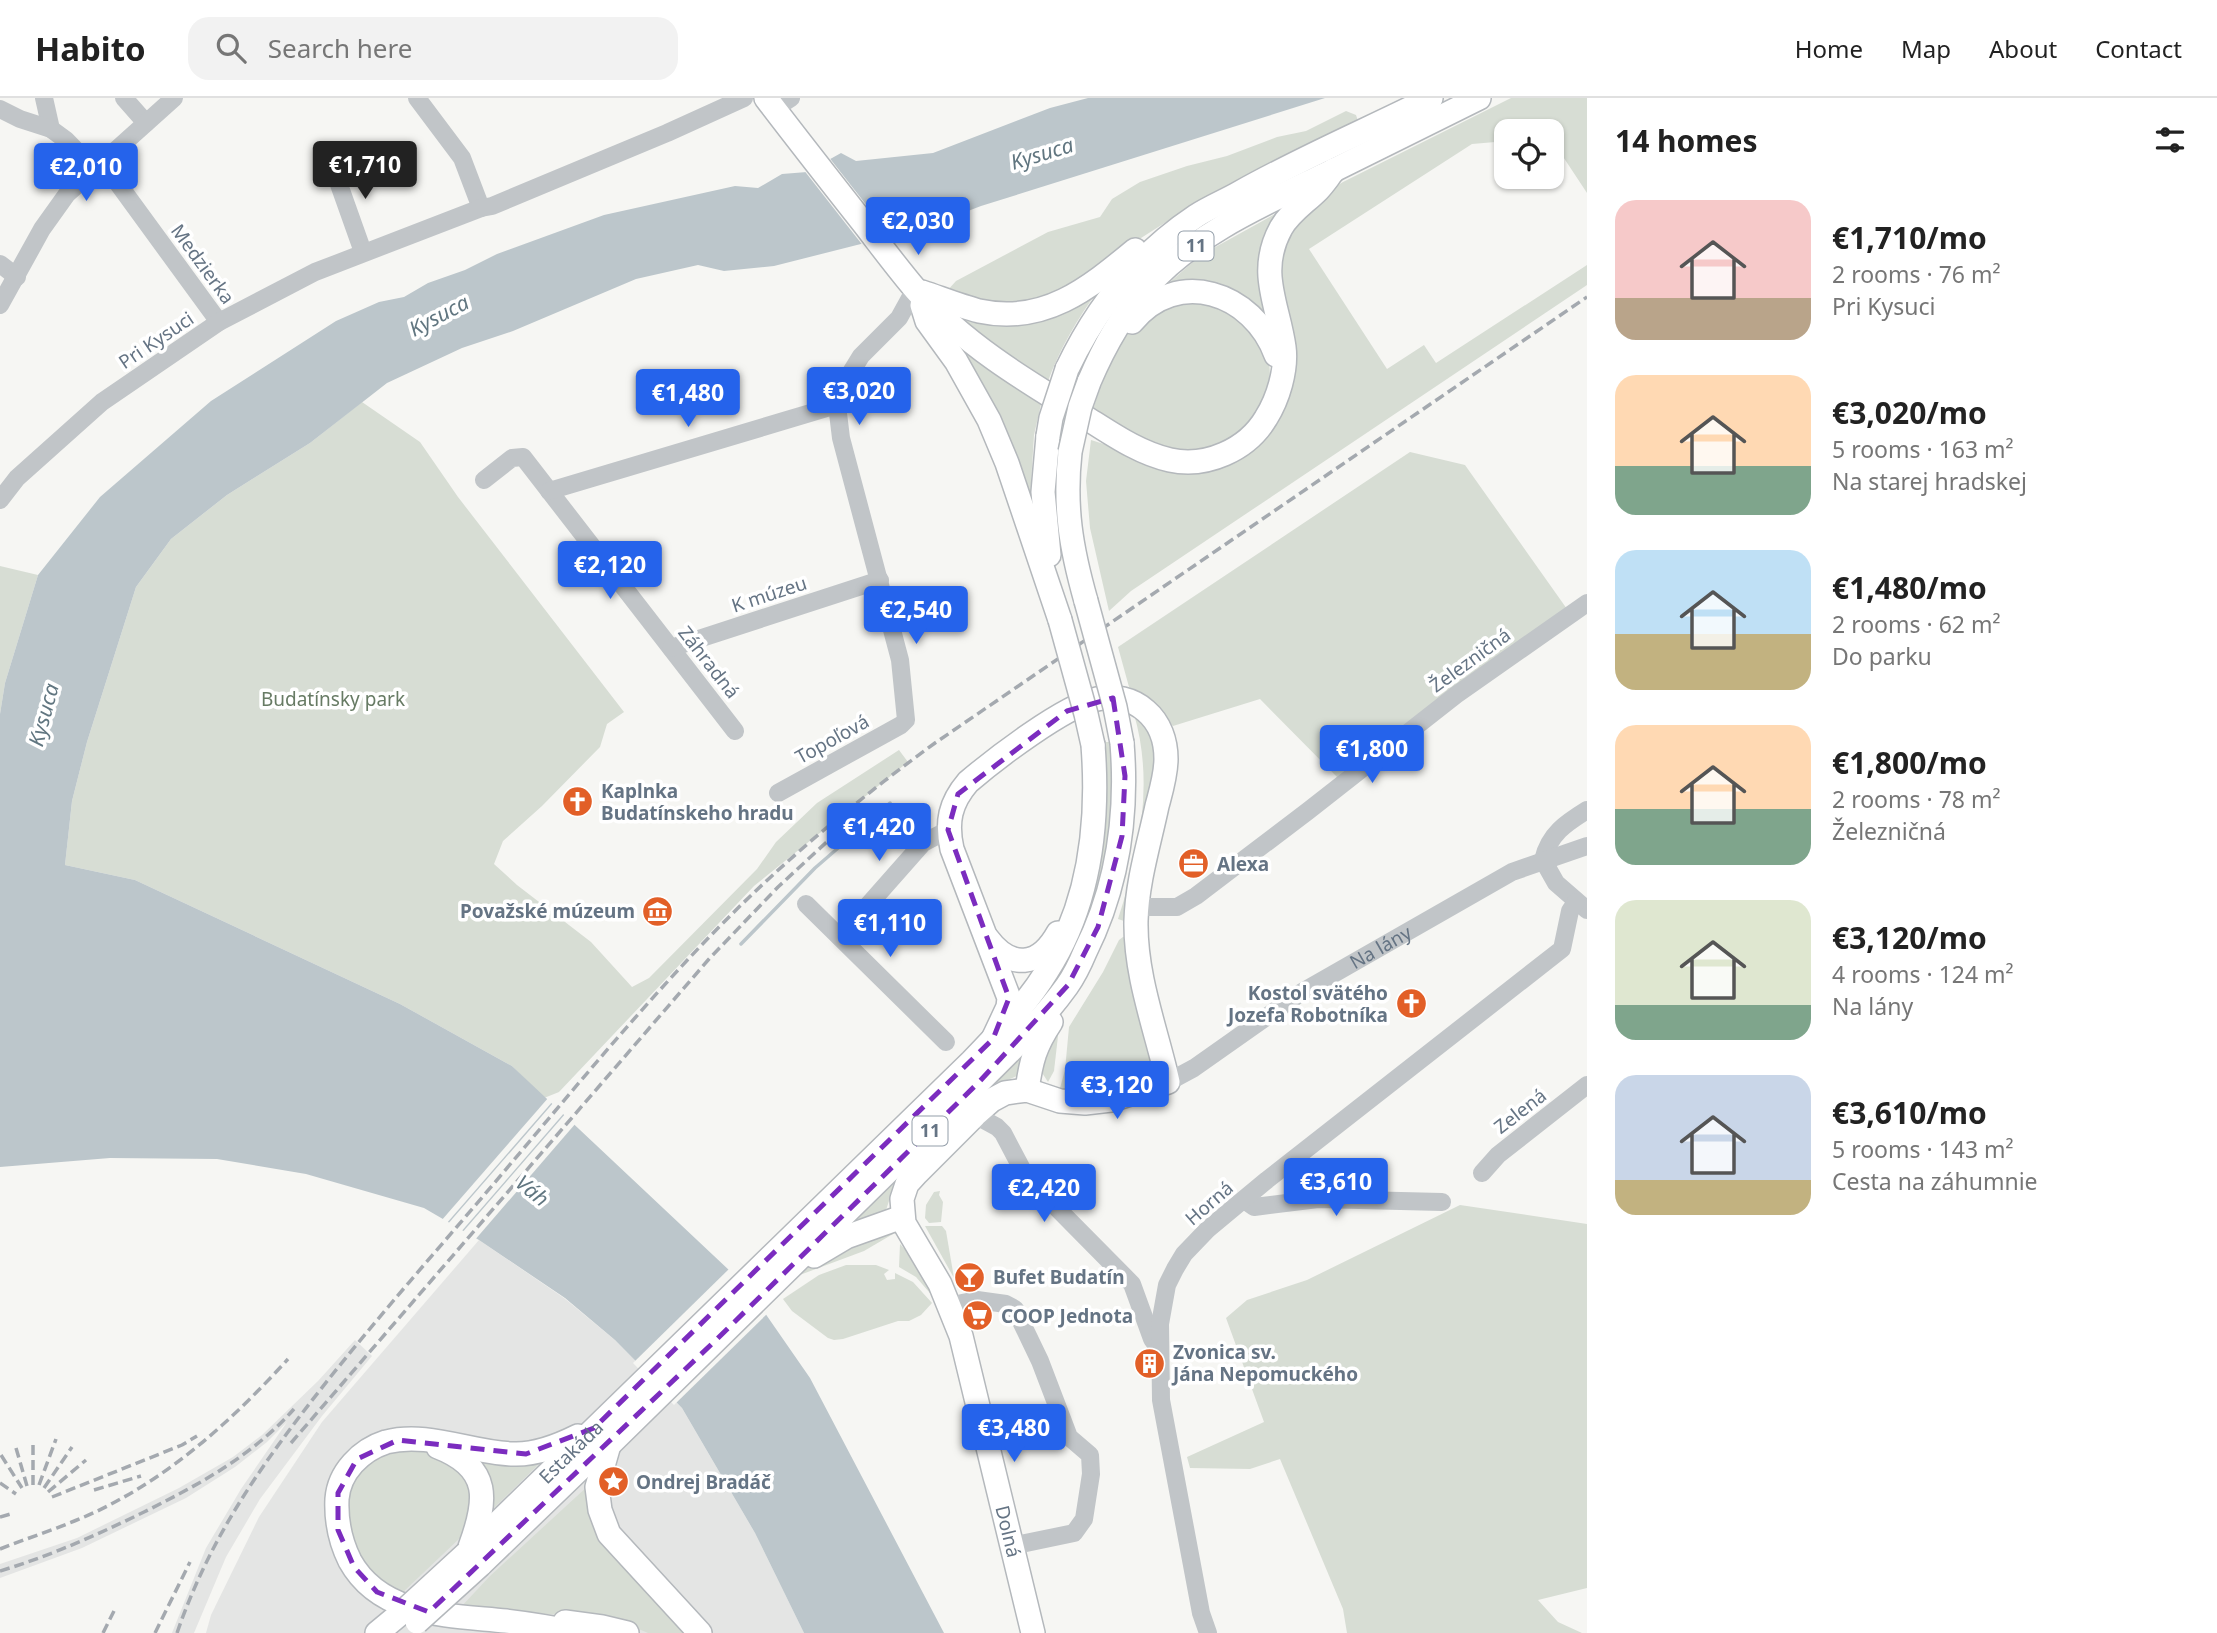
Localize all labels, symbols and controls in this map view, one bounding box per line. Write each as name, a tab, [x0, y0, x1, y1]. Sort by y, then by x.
search box	[188, 17, 678, 80]
text: Habito	[35, 26, 146, 71]
icon: search	[212, 29, 250, 67]
text: Search here	[268, 30, 412, 66]
text: Home	[1795, 32, 1863, 65]
text: Map	[1901, 32, 1951, 65]
text: About	[1989, 32, 2057, 65]
text: Contact	[2095, 32, 2182, 65]
map controls	[1494, 119, 1564, 189]
button: locate	[1494, 119, 1564, 189]
text: 14 homes	[1615, 120, 1758, 161]
icon: filters	[2151, 121, 2189, 159]
water label: Kysuca	[1007, 130, 1077, 176]
pin: €1,710	[308, 141, 422, 201]
pin: €2,010	[29, 144, 143, 203]
text: €1,710	[329, 148, 401, 180]
text: €2,010	[50, 150, 122, 182]
pin: €2,030	[861, 198, 975, 257]
text: €2,030	[882, 204, 954, 236]
text: €1,710/mo	[1832, 217, 1987, 258]
street label: Medzierka	[165, 219, 241, 309]
icon: home	[1671, 228, 1755, 312]
road number: 11	[1178, 232, 1214, 260]
text: 2 rooms · 76 m²	[1832, 258, 2001, 290]
water label: Kysuca	[404, 288, 474, 343]
text: Pri Kysuci	[1832, 290, 1936, 322]
street label: Pri Kysuci	[113, 305, 199, 375]
pin: €3,020	[802, 368, 916, 427]
pin: €1,480	[631, 370, 745, 429]
text: €3,020	[823, 374, 895, 406]
text: €1,480	[652, 376, 724, 408]
text: €3,020/mo	[1832, 392, 1987, 433]
icon: home	[1671, 403, 1755, 487]
text: 5 rooms · 163 m²	[1832, 433, 2014, 465]
text: Na starej hradskej	[1832, 465, 2027, 497]
pin: €2,120	[553, 542, 667, 601]
text: €2,120	[574, 548, 646, 580]
text: €1,480/mo	[1832, 567, 1987, 608]
street label: K múzeu	[728, 570, 810, 618]
icon: home	[1671, 578, 1755, 662]
pin: €2,540	[859, 587, 973, 646]
text: €2,540	[880, 593, 952, 625]
text: 2 rooms · 62 m²	[1832, 608, 2001, 640]
street label: Záhradná	[672, 620, 746, 704]
street label: Železničná	[1424, 622, 1516, 698]
text: Do parku	[1832, 640, 1932, 672]
water label: Kysuca	[21, 680, 65, 749]
park label: Budatínsky park	[261, 686, 405, 712]
street label: Topoľová	[791, 708, 873, 770]
pin: €1,800	[1315, 726, 1429, 785]
text: €1,800	[1336, 732, 1408, 764]
text: €1,800/mo	[1832, 742, 1987, 783]
icon: home	[1671, 753, 1755, 837]
place label: Kaplnka Budatínskeho hradu	[601, 778, 794, 826]
text: 2 rooms · 78 m²	[1832, 783, 2001, 815]
church icon: Kaplnka Budatínskeho hradu	[561, 785, 595, 819]
pin: €1,420	[822, 804, 936, 863]
text: €1,420	[843, 810, 915, 842]
text: Železničná	[1832, 815, 1946, 847]
office icon: Alexa	[1177, 847, 1211, 881]
place label: Alexa	[1217, 851, 1269, 877]
museum icon: Považské múzeum	[641, 894, 675, 928]
place label: Považské múzeum	[460, 898, 635, 924]
pin: €1,110	[833, 900, 947, 959]
text: €1,110	[854, 906, 926, 938]
text: €3,120/mo	[1832, 917, 1987, 958]
street label: Na lány	[1345, 919, 1416, 975]
icon: home	[1671, 928, 1755, 1012]
text: 4 rooms · 124 m²	[1832, 958, 2014, 990]
place label: Kostol svätého Jozefa Robotníka	[1226, 980, 1388, 1028]
church icon: Kostol svätého Jozefa Robotníka	[1394, 987, 1428, 1021]
text: Na lány	[1832, 990, 1913, 1022]
pin: €3,120	[1060, 1062, 1174, 1121]
text: €3,120	[1081, 1068, 1153, 1100]
street label: Zelená	[1489, 1082, 1551, 1140]
text: €3,610/mo	[1832, 1092, 1987, 1133]
icon: home	[1671, 1103, 1755, 1187]
road number: 11	[912, 1116, 948, 1146]
text: 5 rooms · 143 m²	[1832, 1133, 2014, 1165]
pin: €3,610	[1279, 1158, 1393, 1218]
pin: €2,420	[987, 1164, 1101, 1224]
text: €3,610	[1300, 1165, 1372, 1197]
text: Cesta na záhumnie	[1832, 1165, 2038, 1197]
water label: Váh	[510, 1168, 555, 1212]
text: €2,420	[1008, 1171, 1080, 1203]
street label: Horná	[1179, 1175, 1239, 1231]
bar icon: Bufet Budatín	[953, 1260, 987, 1294]
place label: Bufet Budatín	[993, 1264, 1125, 1290]
supermarket icon: COOP Jednota	[961, 1299, 995, 1333]
place label: COOP Jednota	[1001, 1303, 1133, 1329]
place label: Zvonica sv. Jána Nepomuckého	[1171, 1339, 1358, 1387]
building icon: Zvonica sv. Jána Nepomuckého	[1133, 1346, 1167, 1380]
pin: €3,480	[957, 1404, 1071, 1464]
text: €3,480	[978, 1411, 1050, 1443]
street label: Estakáda	[533, 1414, 609, 1489]
place icon: Ondrej Bradáč	[596, 1465, 630, 1499]
place label: Ondrej Bradáč	[636, 1469, 771, 1495]
street label: Dolná	[990, 1503, 1027, 1560]

